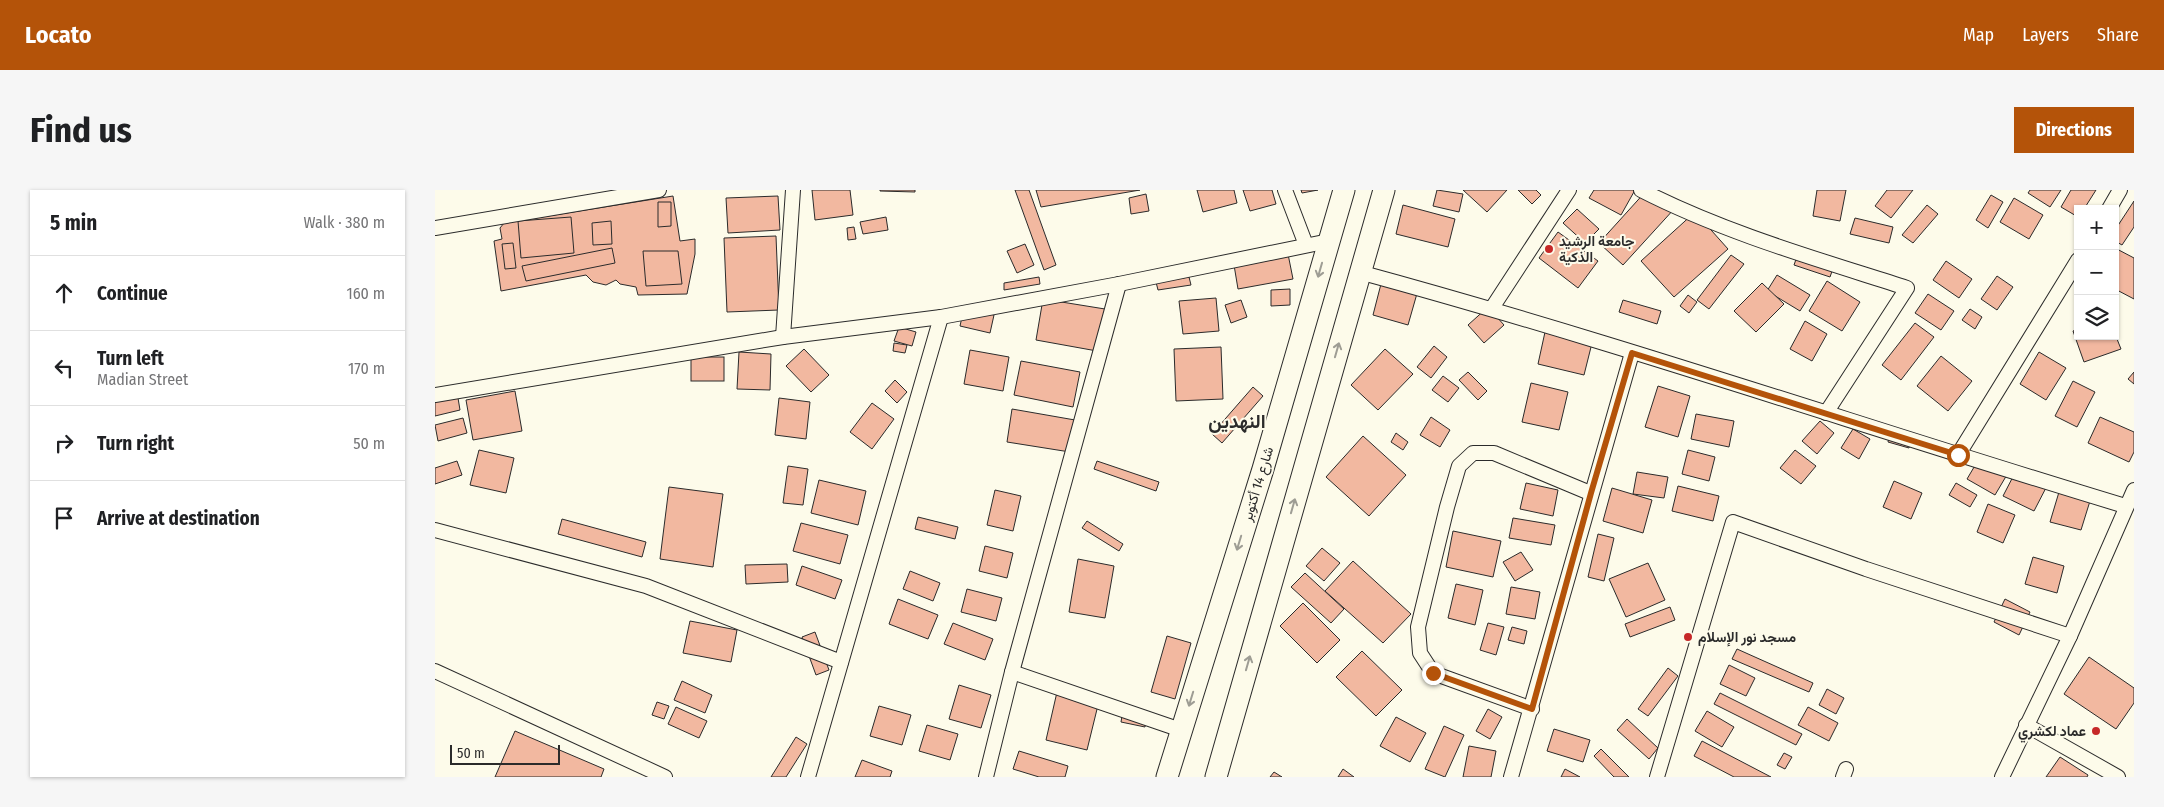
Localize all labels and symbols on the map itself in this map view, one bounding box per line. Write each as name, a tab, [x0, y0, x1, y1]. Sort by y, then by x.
place label: جامعة الرشيد الذكية	[1559, 233, 1635, 266]
marker: جامعة الرشيد الذكية	[1543, 243, 1555, 255]
one-way arrow	[1315, 262, 1325, 278]
one-way arrow	[1333, 343, 1343, 359]
district label: النهدين	[1208, 410, 1266, 433]
route start	[1947, 444, 1970, 467]
street label: شارع 14 أكتوبر	[1238, 445, 1279, 525]
one-way arrow	[1288, 499, 1298, 515]
one-way arrow	[1234, 535, 1244, 551]
place label: مسجد نور الإسلام	[1698, 629, 1797, 647]
marker: مسجد نور الإسلام	[1682, 631, 1694, 643]
one-way arrow	[1244, 655, 1254, 671]
route end	[1422, 662, 1445, 685]
one-way arrow	[1186, 690, 1195, 706]
place label: عماد لكشري	[2018, 723, 2086, 743]
marker: عماد لكشري	[2090, 725, 2102, 737]
scale bar	[450, 742, 560, 765]

